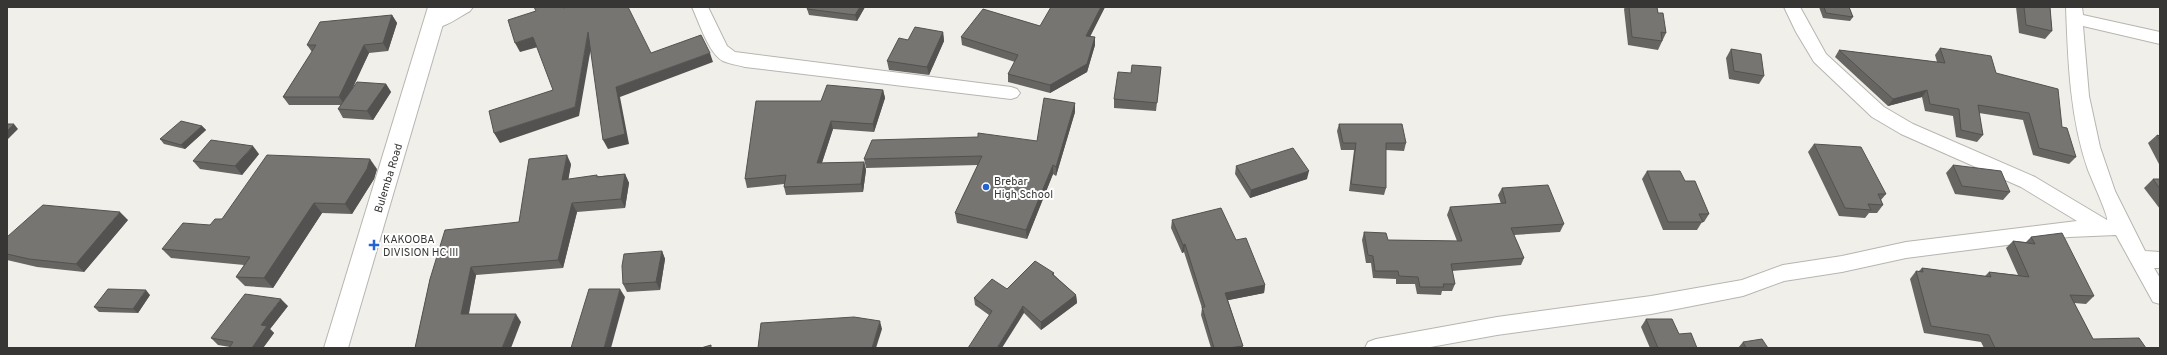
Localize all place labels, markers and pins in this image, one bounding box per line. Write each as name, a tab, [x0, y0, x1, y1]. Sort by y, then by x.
place label: Brebar High School	[994, 175, 1053, 202]
marker: Brebar High School	[981, 182, 991, 192]
place label: KAKOOBA DIVISION HC III	[383, 233, 458, 260]
marker: KAKOOBA DIVISION HC III	[368, 239, 380, 251]

